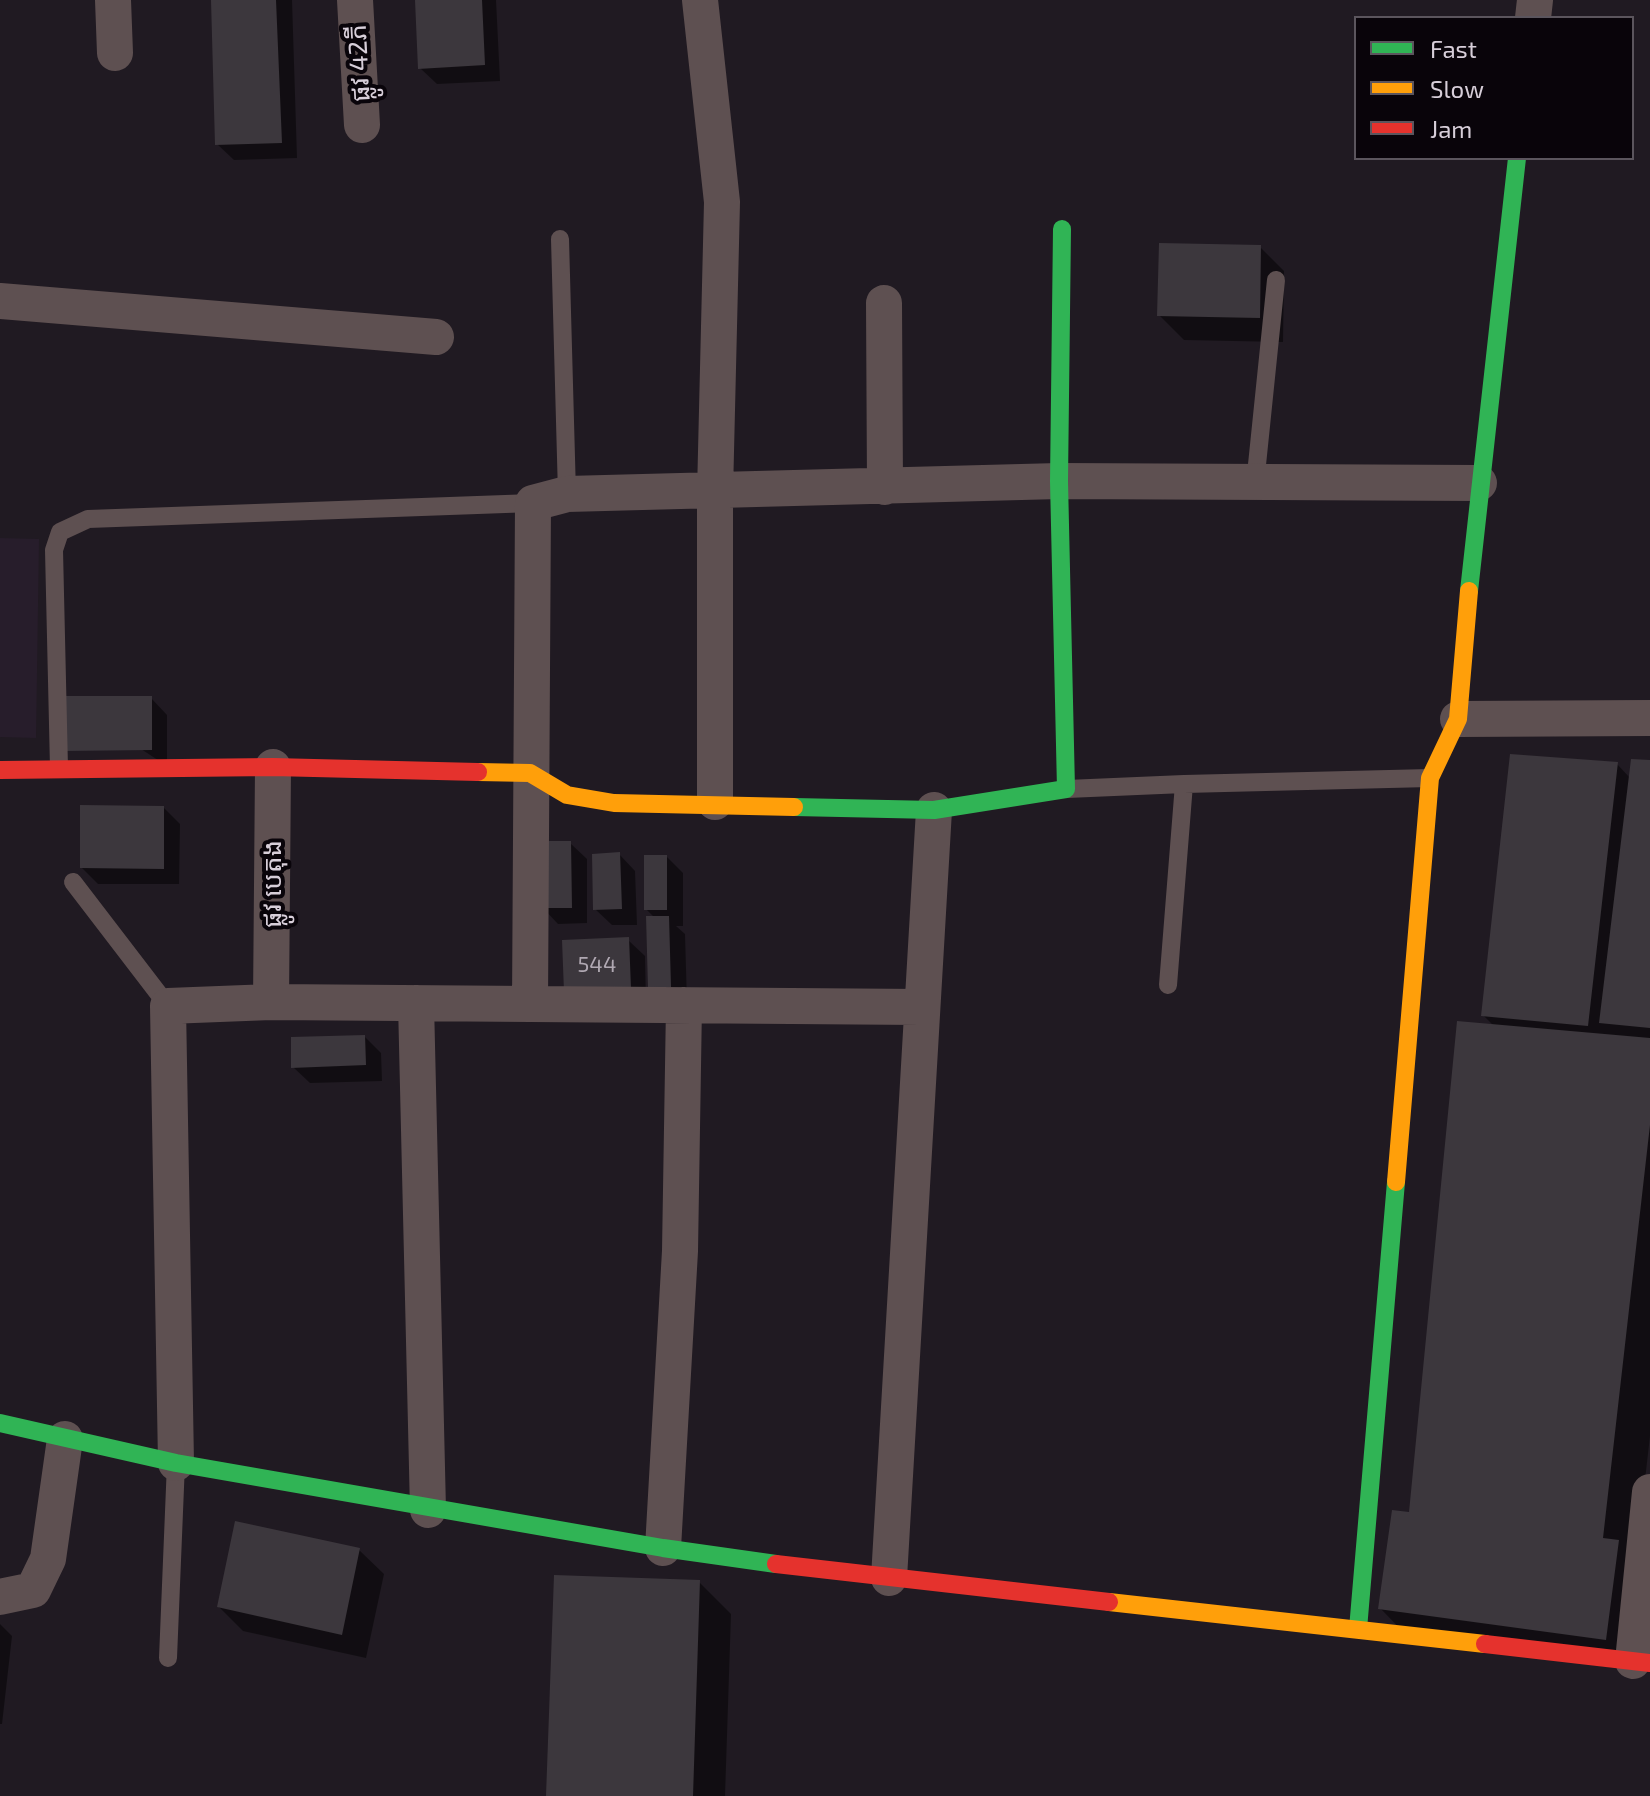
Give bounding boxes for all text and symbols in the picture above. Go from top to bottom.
legend [1354,16,1634,160]
street label: ផ្លូវ 42ភី [341,23,377,103]
text: Fast [1430,34,1477,63]
text: Slow [1430,74,1484,103]
text: Jam [1430,114,1472,143]
street label: ផ្លូវ បេតុង [256,840,288,928]
house number: 544 [578,952,616,978]

